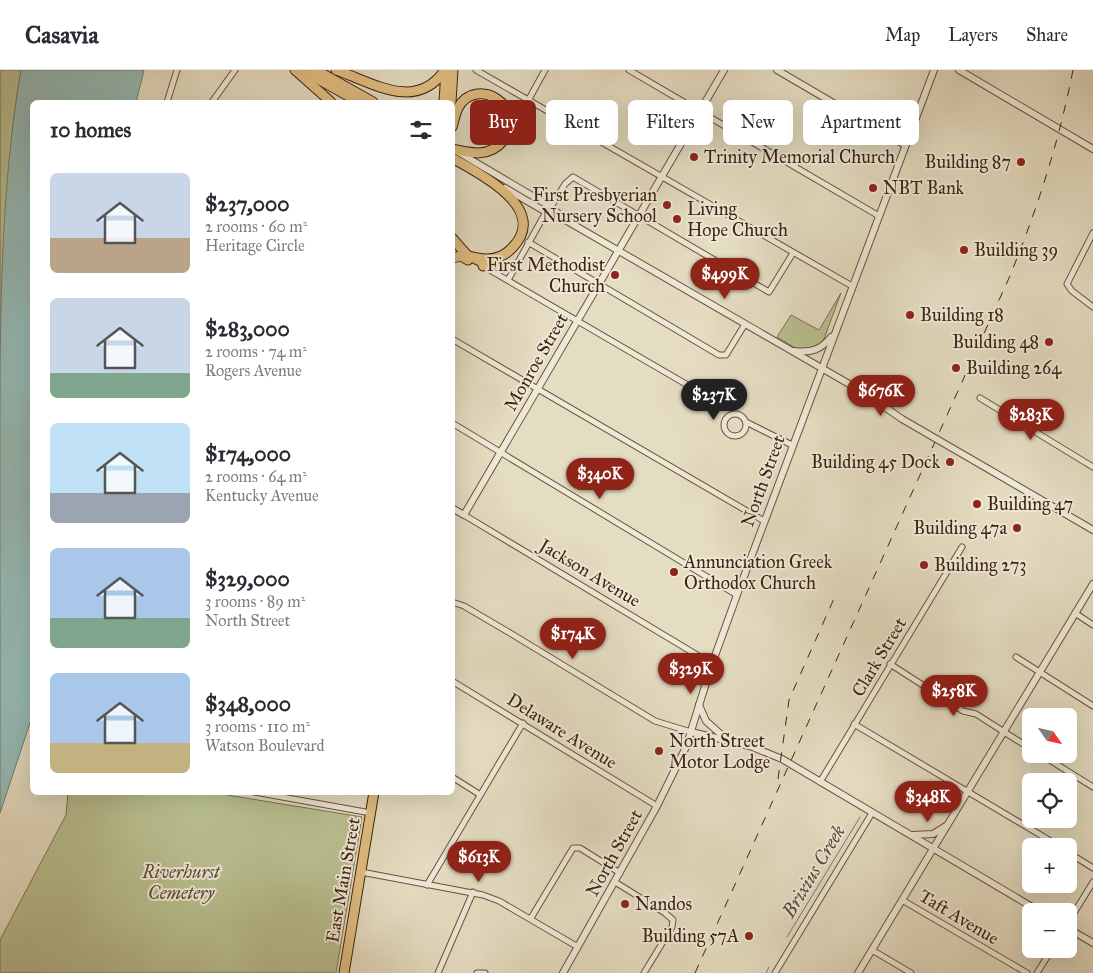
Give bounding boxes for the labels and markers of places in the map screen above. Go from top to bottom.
place label: Trinity Memorial Church [704,146,895,168]
marker: Trinity Memorial Church [688,151,700,163]
place label: Building 87 [925,151,1011,174]
marker: Building 87 [1015,156,1027,168]
place label: NBT Bank [883,177,965,199]
marker: NBT Bank [867,182,879,194]
place label: First Presbyerian Nursery School [533,184,657,227]
place label: Living Hope Church [687,198,788,241]
marker: First Presbyerian Nursery School [661,199,673,211]
marker: Living Hope Church [671,213,683,225]
place label: Building 39 [974,239,1058,262]
marker: Building 39 [958,244,970,256]
place label: First Methodist Church [486,254,606,297]
pin: $499K [690,258,760,300]
marker: First Methodist Church [609,269,621,281]
place label: Building 18 [920,304,1004,327]
marker: Building 18 [904,309,916,321]
place label: Building 48 [952,331,1039,354]
marker: Building 48 [1043,336,1055,348]
place label: Building 264 [966,357,1062,380]
marker: Building 264 [950,362,962,374]
pin: $676K [846,374,916,417]
pin: $237K [679,378,749,421]
pin: $283K [996,398,1066,441]
place label: Building 45 Dock [811,451,941,474]
marker: Building 45 Dock [944,456,956,468]
pin: $340K [565,458,635,500]
place label: Building 47 [987,493,1073,516]
marker: Building 47 [971,498,983,510]
place label: Building 47a [913,517,1007,540]
marker: Building 47a [1011,522,1023,534]
place label: Annunciation Greek Orthodox Church [683,551,833,594]
place label: Building 273 [934,554,1026,577]
marker: Building 273 [918,559,930,571]
marker: Annunciation Greek Orthodox Church [668,566,680,578]
pin: $174K [538,618,608,660]
pin: $329K [656,652,726,695]
pin: $258K [919,674,989,717]
place label: North Street Motor Lodge [669,730,770,774]
marker: North Street Motor Lodge [653,745,665,757]
pin: $348K [893,780,963,823]
pin: $613K [444,840,514,883]
place label: Nandos [635,893,692,915]
marker: Nandos [619,898,631,910]
place label: Building 57A [642,925,739,948]
marker: Building 57A [743,930,755,942]

